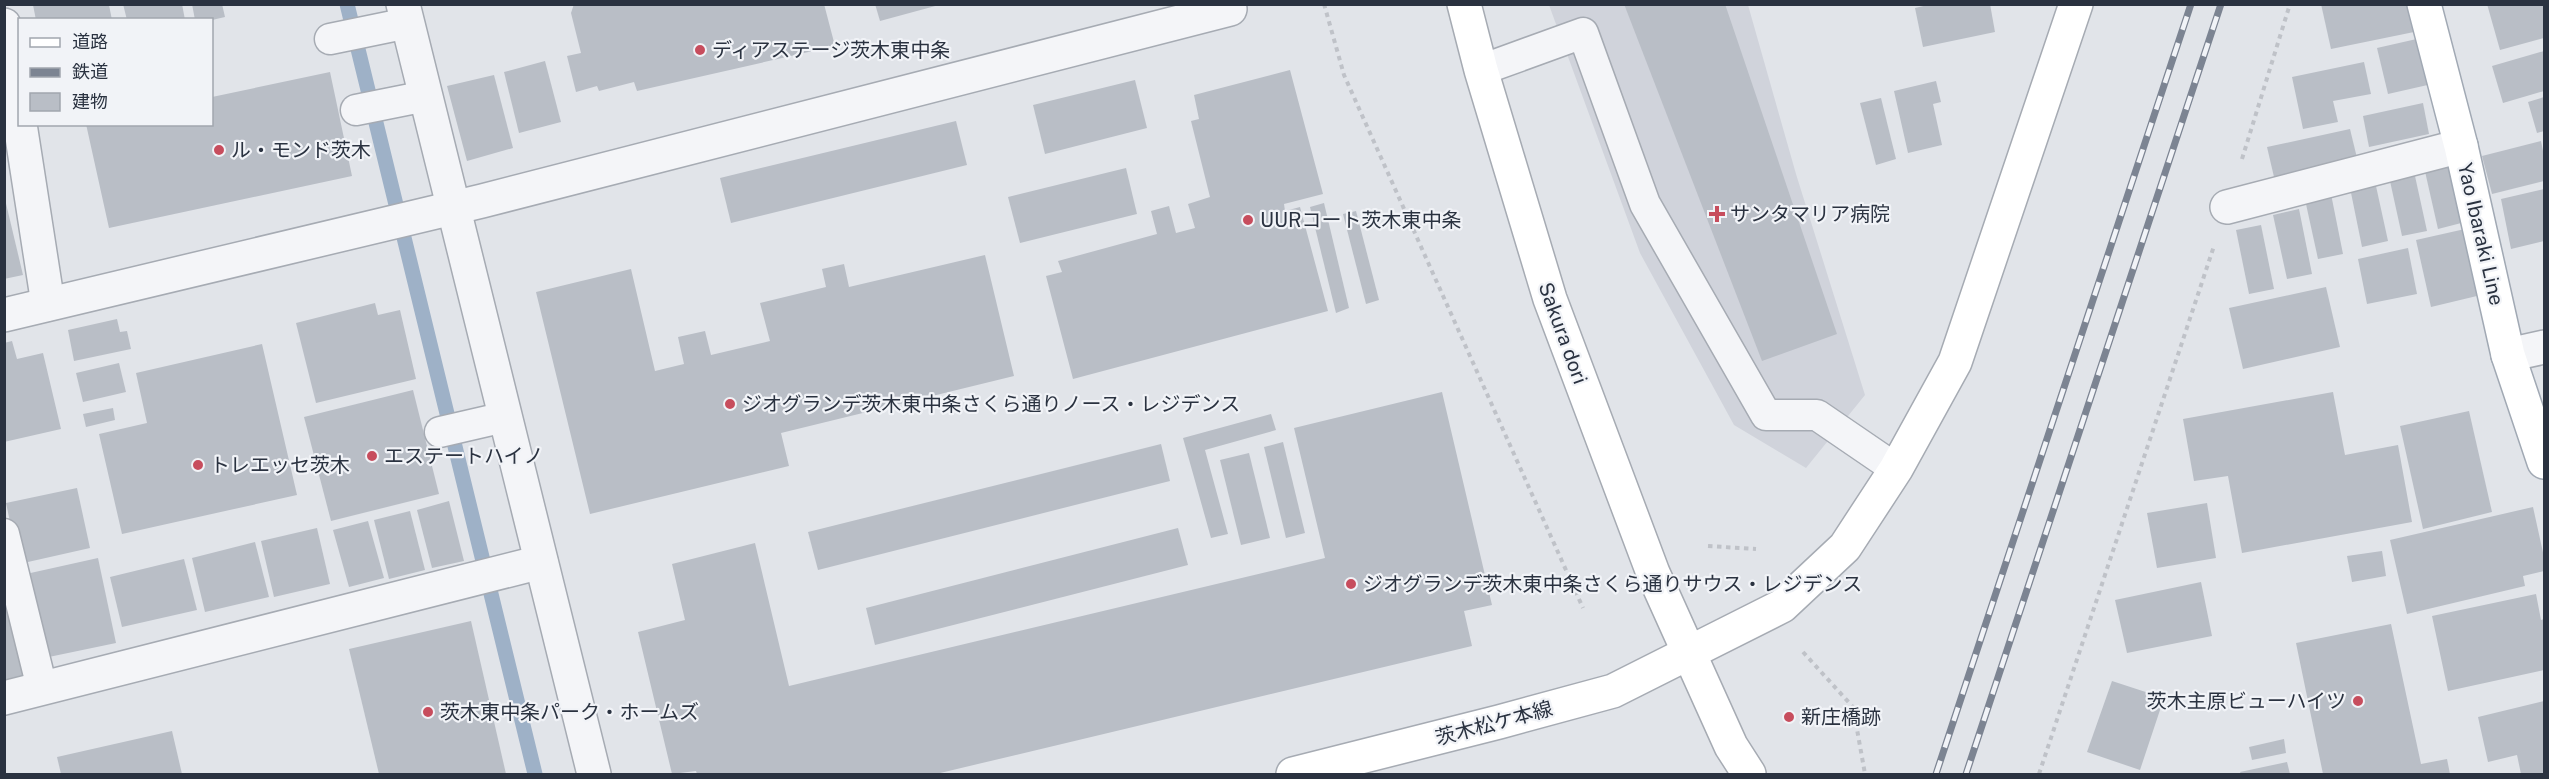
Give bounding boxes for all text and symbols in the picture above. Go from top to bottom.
legend [18,18,213,126]
text: 道路 [72,31,108,52]
place label: ディアステージ茨木東中条 [712,38,950,62]
marker: ディアステージ茨木東中条 [693,43,707,57]
text: 鉄道 [72,61,108,82]
text: 建物 [72,91,108,112]
place label: ル・モンド茨木 [231,138,371,162]
marker: ル・モンド茨木 [212,143,226,157]
street label: Yao Ibaraki Line [2453,160,2509,308]
place label: サンタマリア病院 [1730,202,1890,226]
marker: サンタマリア病院 [1708,205,1726,223]
place label: UURコート茨木東中条 [1260,208,1462,232]
marker: UURコート茨木東中条 [1241,213,1255,227]
street label: Sakura dori [1534,279,1592,387]
place label: ジオグランデ茨木東中条さくら通りノース・レジデンス [742,392,1240,416]
marker: ジオグランデ茨木東中条さくら通りノース・レジデンス [723,397,737,411]
place label: エステートハイノ [384,444,544,468]
marker: エステートハイノ [365,449,379,463]
place label: トレエッセ茨木 [210,453,350,477]
marker: トレエッセ茨木 [191,458,205,472]
place label: ジオグランデ茨木東中条さくら通りサウス・レジデンス [1363,572,1862,596]
marker: ジオグランデ茨木東中条さくら通りサウス・レジデンス [1344,577,1358,591]
place label: 茨木主原ビューハイツ [2147,689,2346,713]
marker: 茨木主原ビューハイツ [2351,694,2365,708]
street label: 茨木松ケ本線 [1433,696,1555,750]
place label: 茨木東中条パーク・ホームズ [440,700,699,724]
marker: 茨木東中条パーク・ホームズ [421,705,435,719]
place label: 新庄橋跡 [1801,705,1881,729]
marker: 新庄橋跡 [1782,710,1796,724]

